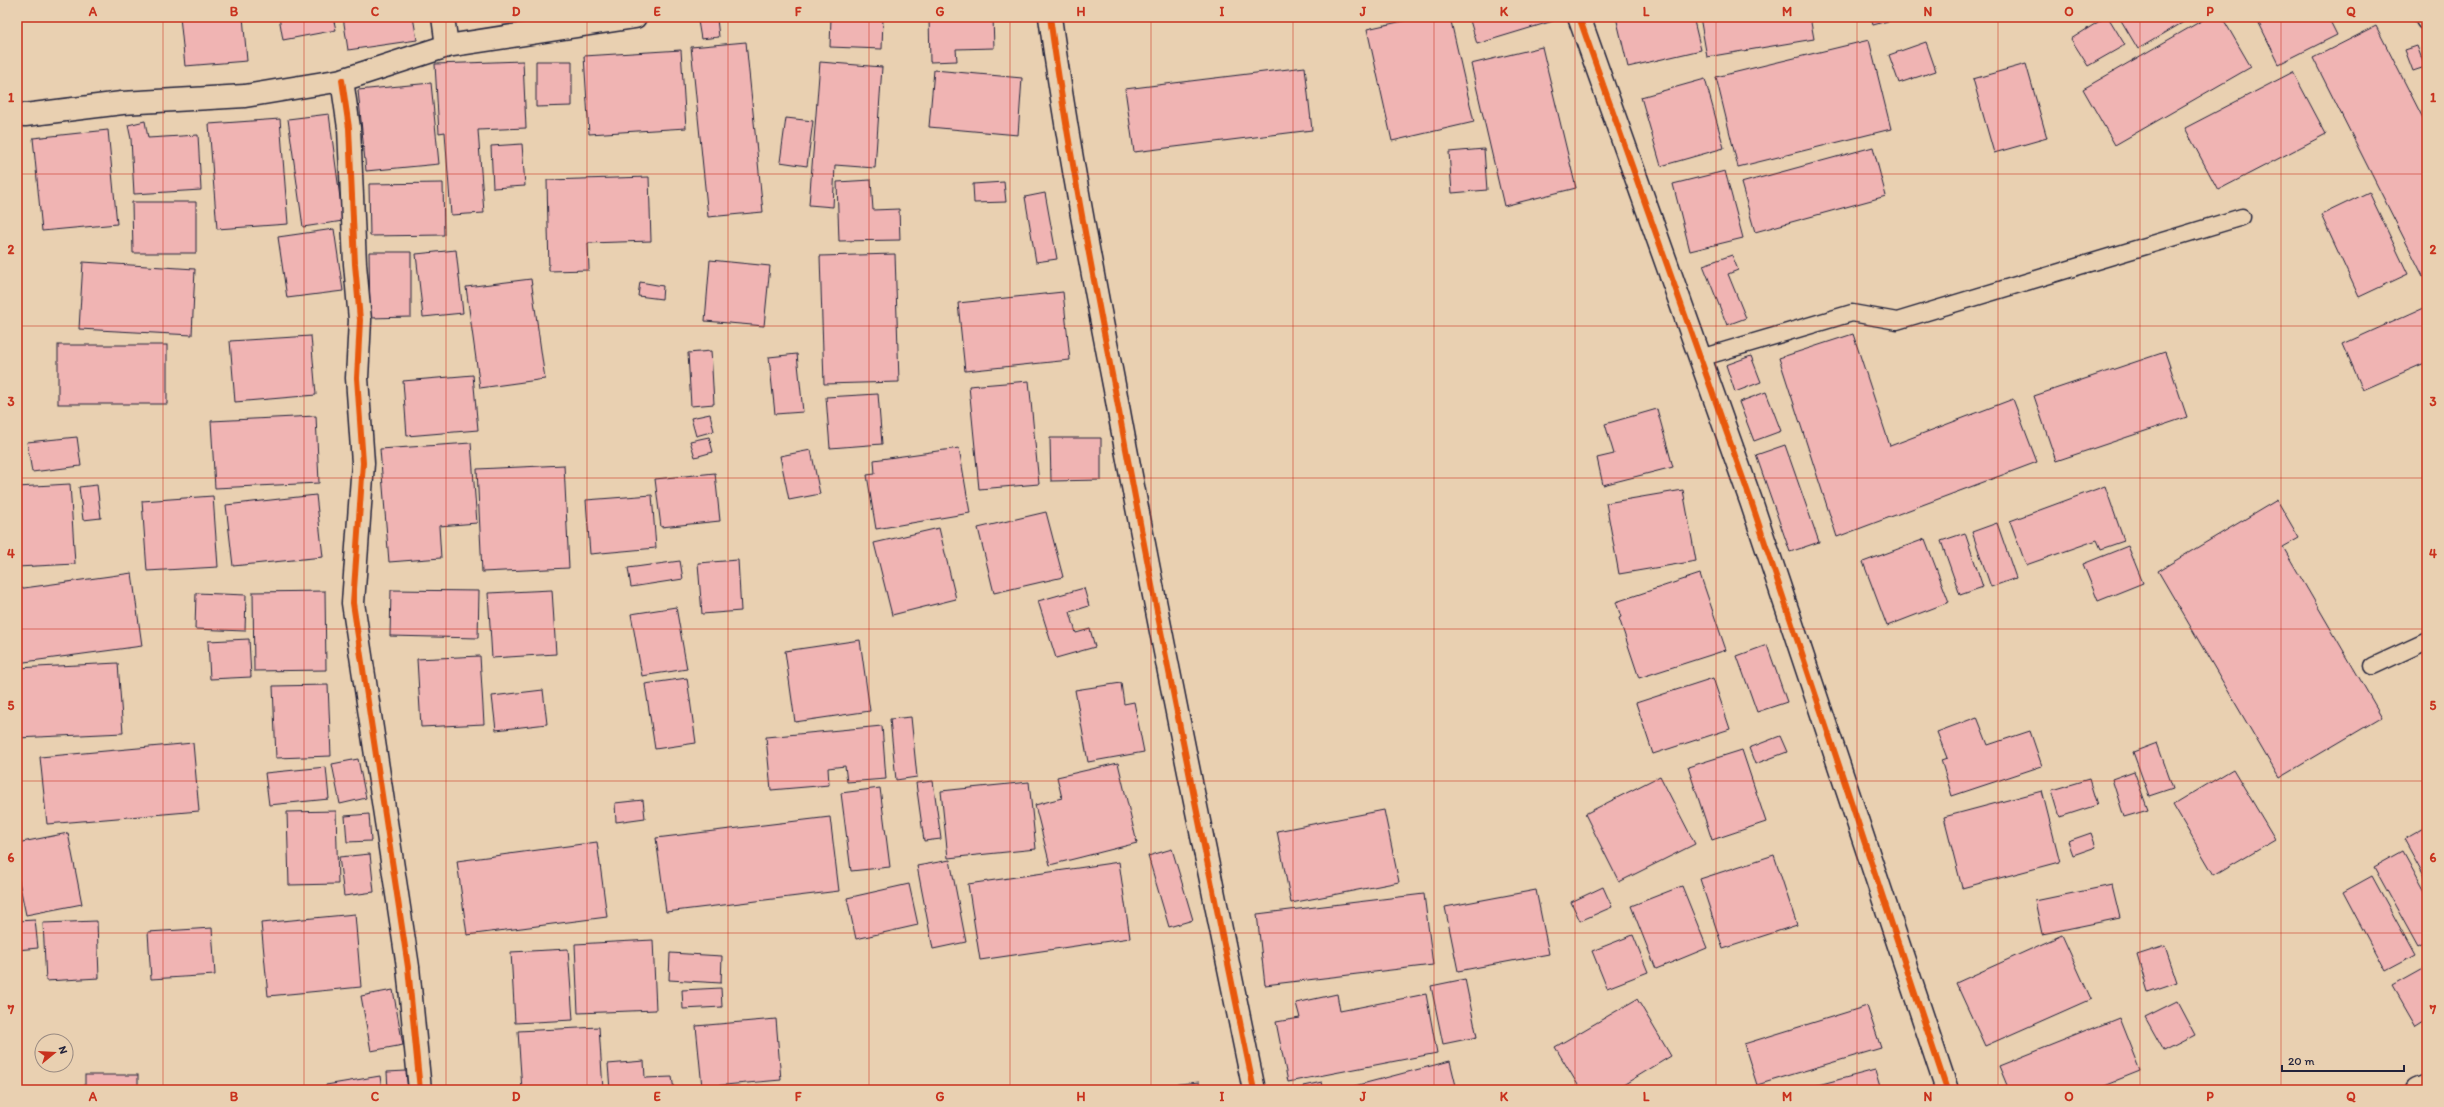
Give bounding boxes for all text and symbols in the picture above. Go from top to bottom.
text: A [88,4,98,19]
text: B [230,4,239,19]
text: C [371,4,380,19]
text: D [512,4,521,19]
text: E [653,4,661,19]
text: F [795,4,802,19]
text: G [936,4,945,19]
text: H [1077,4,1086,19]
text: I [1220,4,1225,19]
text: J [1359,4,1367,19]
text: K [1500,4,1509,19]
text: L [1643,4,1650,19]
text: M [1782,4,1792,19]
text: N [1924,4,1933,19]
text: O [2064,4,2074,19]
text: P [2206,4,2214,19]
text: Q [2346,4,2356,19]
text: 1 [8,90,14,105]
text: 1 [2430,90,2436,105]
text: 2 [8,242,15,257]
text: 2 [2430,242,2437,257]
text: 3 [7,394,15,409]
text: 3 [2429,394,2437,409]
text: 4 [7,546,15,561]
text: 4 [2429,546,2437,561]
text: 5 [8,698,15,713]
text: 5 [2430,698,2437,713]
text: 6 [8,850,15,865]
text: 6 [2430,850,2437,865]
text: 7 [7,1002,15,1017]
text: 7 [2429,1002,2437,1017]
north arrow [34,1033,74,1073]
text: N [56,1045,70,1056]
scale bar [2282,1047,2404,1073]
text: 20 m [2288,1054,2315,1068]
text: A [88,1089,98,1104]
text: B [230,1089,239,1104]
text: C [371,1089,380,1104]
text: D [512,1089,521,1104]
text: E [653,1089,661,1104]
text: F [795,1089,802,1104]
text: G [936,1089,945,1104]
text: H [1077,1089,1086,1104]
text: I [1220,1089,1225,1104]
text: J [1359,1089,1367,1104]
text: K [1500,1089,1509,1104]
text: L [1643,1089,1650,1104]
text: M [1782,1089,1792,1104]
text: N [1924,1089,1933,1104]
text: O [2064,1089,2074,1104]
text: P [2206,1089,2214,1104]
text: Q [2346,1089,2356,1104]

